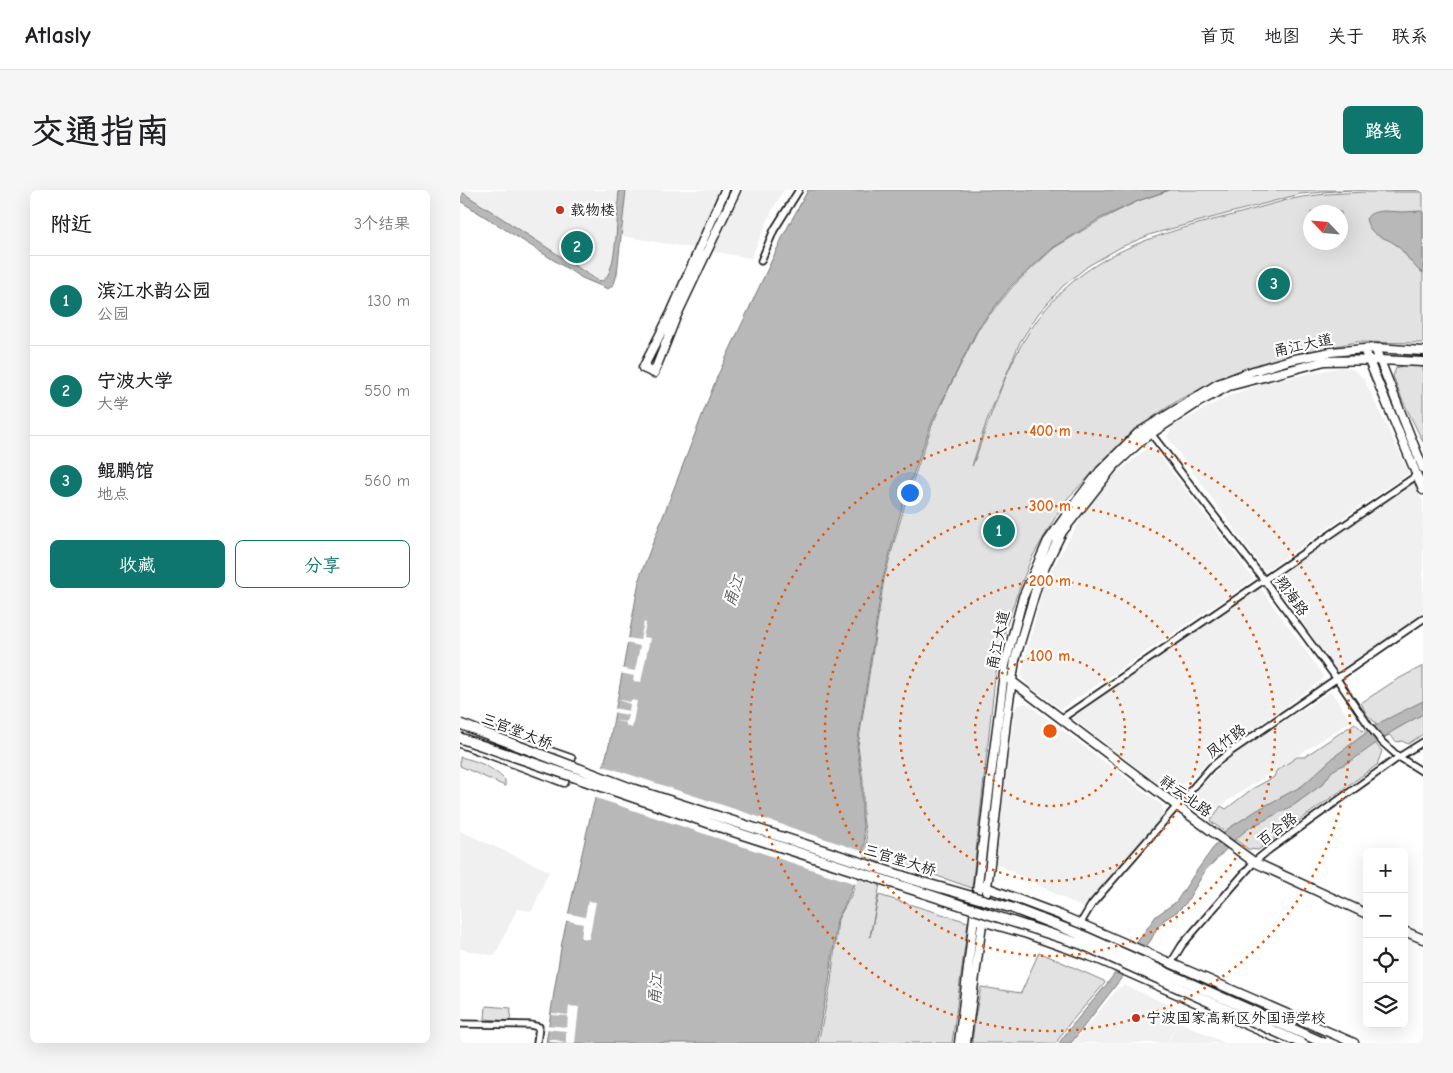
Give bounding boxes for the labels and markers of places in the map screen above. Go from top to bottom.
place label: 载物楼 [570,201,615,219]
marker: 载物楼 [554,204,566,216]
pin: 2 [561,228,593,266]
pin: 3 [1258,265,1290,303]
pin: 1 [983,512,1015,550]
centre of rings [1041,722,1059,740]
place label: 宁波国家高新区外国语学校 [1146,1009,1326,1027]
marker: 宁波国家高新区外国语学校 [1130,1012,1142,1024]

